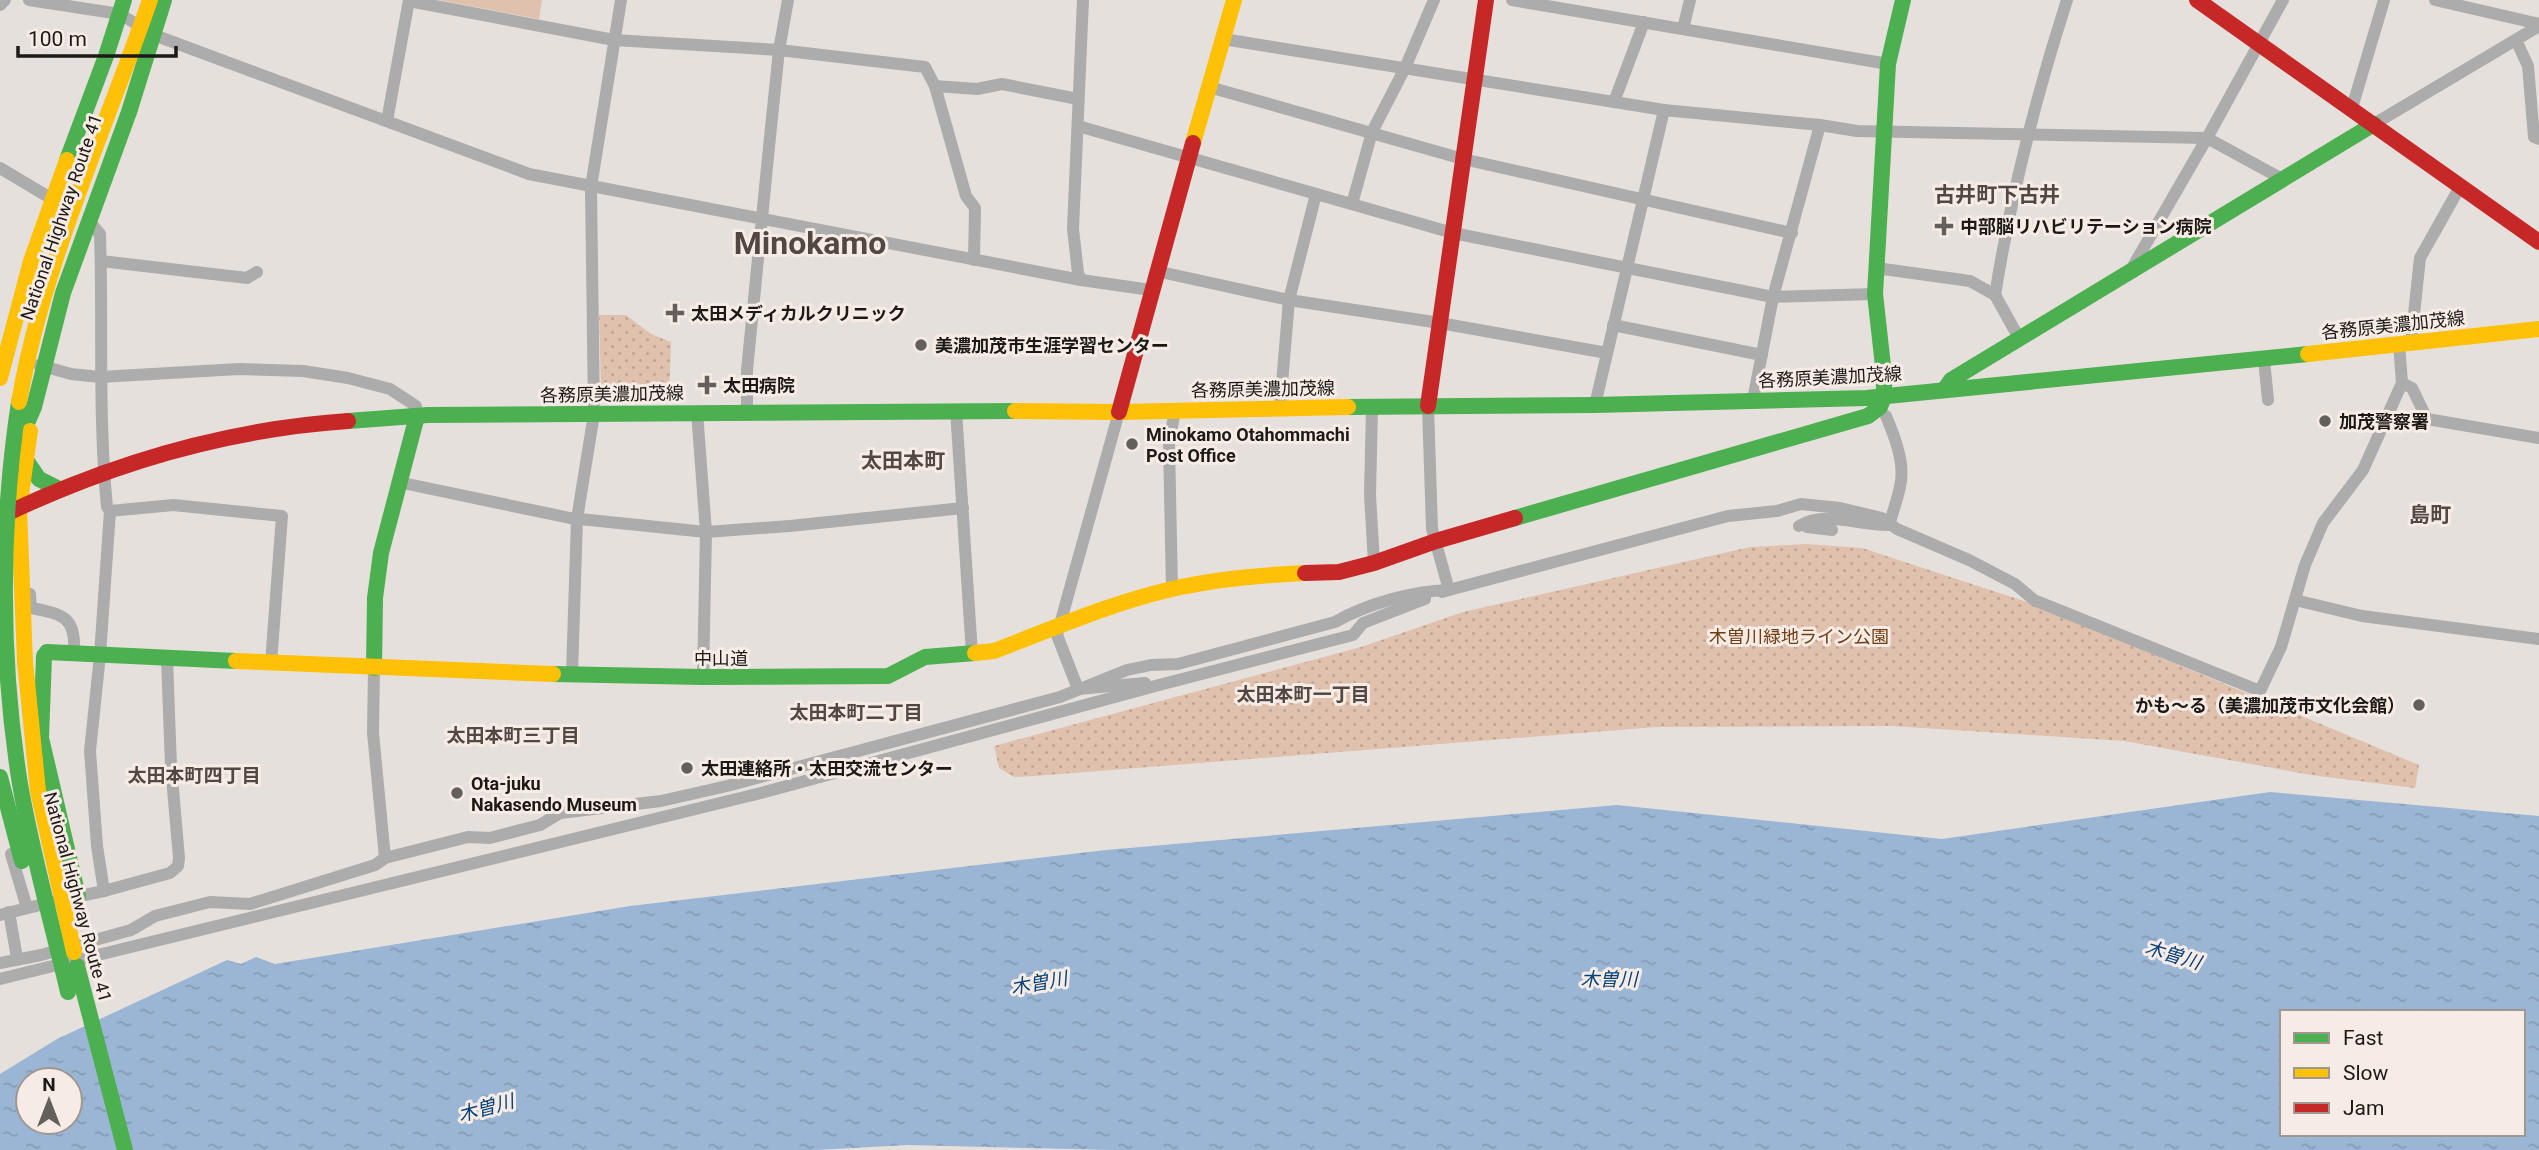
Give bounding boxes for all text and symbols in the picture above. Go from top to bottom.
scale bar [18,14,175,58]
text: 100 m [28,27,87,51]
street label: National Highway Route 41 [16,111,106,323]
district label: 古井町下古井 [1934,183,2060,207]
marker: 中部脳リハビリテーション病院 [1934,216,1954,236]
place label: 中部脳リハビリテーション病院 [1960,216,2212,237]
district label: Minokamo [734,224,886,262]
marker: 太田メディカルクリニック [665,303,685,323]
place label: 太田メディカルクリニック [691,303,906,324]
street label: 各務原美濃加茂線 [2320,307,2466,343]
place label: 美濃加茂市生涯学習センター [935,335,1169,356]
marker: 美濃加茂市生涯学習センター [913,337,929,353]
street label: 各務原美濃加茂線 [1758,363,1902,391]
marker: 太田病院 [697,375,717,395]
place label: 太田病院 [723,375,795,396]
street label: 各務原美濃加茂線 [1191,377,1335,401]
street label: 各務原美濃加茂線 [540,382,684,406]
place label: 加茂警察署 [2339,411,2429,432]
marker: 加茂警察署 [2317,413,2333,429]
place label: Minokamo Otahommachi Post Office [1146,424,1350,466]
marker: Minokamo Otahommachi Post Office [1124,436,1140,452]
district label: 太田本町 [861,449,945,473]
district label: 島町 [2409,503,2451,527]
park label: 木曽川緑地ライン公園 [1709,626,1889,647]
street label: 中山道 [694,648,748,669]
district label: 太田本町一丁目 [1236,683,1370,706]
place label: かも～る（美濃加茂市文化会館） [2135,695,2405,716]
marker: かも～る（美濃加茂市文化会館） [2411,697,2427,713]
district label: 太田本町二丁目 [789,701,923,724]
district label: 太田本町三丁目 [446,724,580,747]
place label: 太田連絡所・太田交流センター [701,758,953,779]
marker: 太田連絡所・太田交流センター [679,760,695,776]
district label: 太田本町四丁目 [127,764,261,787]
place label: Ota-juku Nakasendo Museum [471,773,637,815]
marker: Ota-juku Nakasendo Museum [449,785,465,801]
street label: National Highway Route 41 [40,790,116,1004]
water label: 木曽川 [2142,936,2206,975]
water label: 木曽川 [1009,966,1071,999]
water label: 木曽川 [1580,968,1639,991]
legend [2280,1010,2525,1136]
text: Fast [2343,1026,2384,1050]
text: Slow [2343,1061,2389,1085]
north arrow [14,1066,84,1136]
text: N [42,1073,56,1096]
water label: 木曽川 [455,1089,518,1126]
text: Jam [2343,1096,2384,1120]

